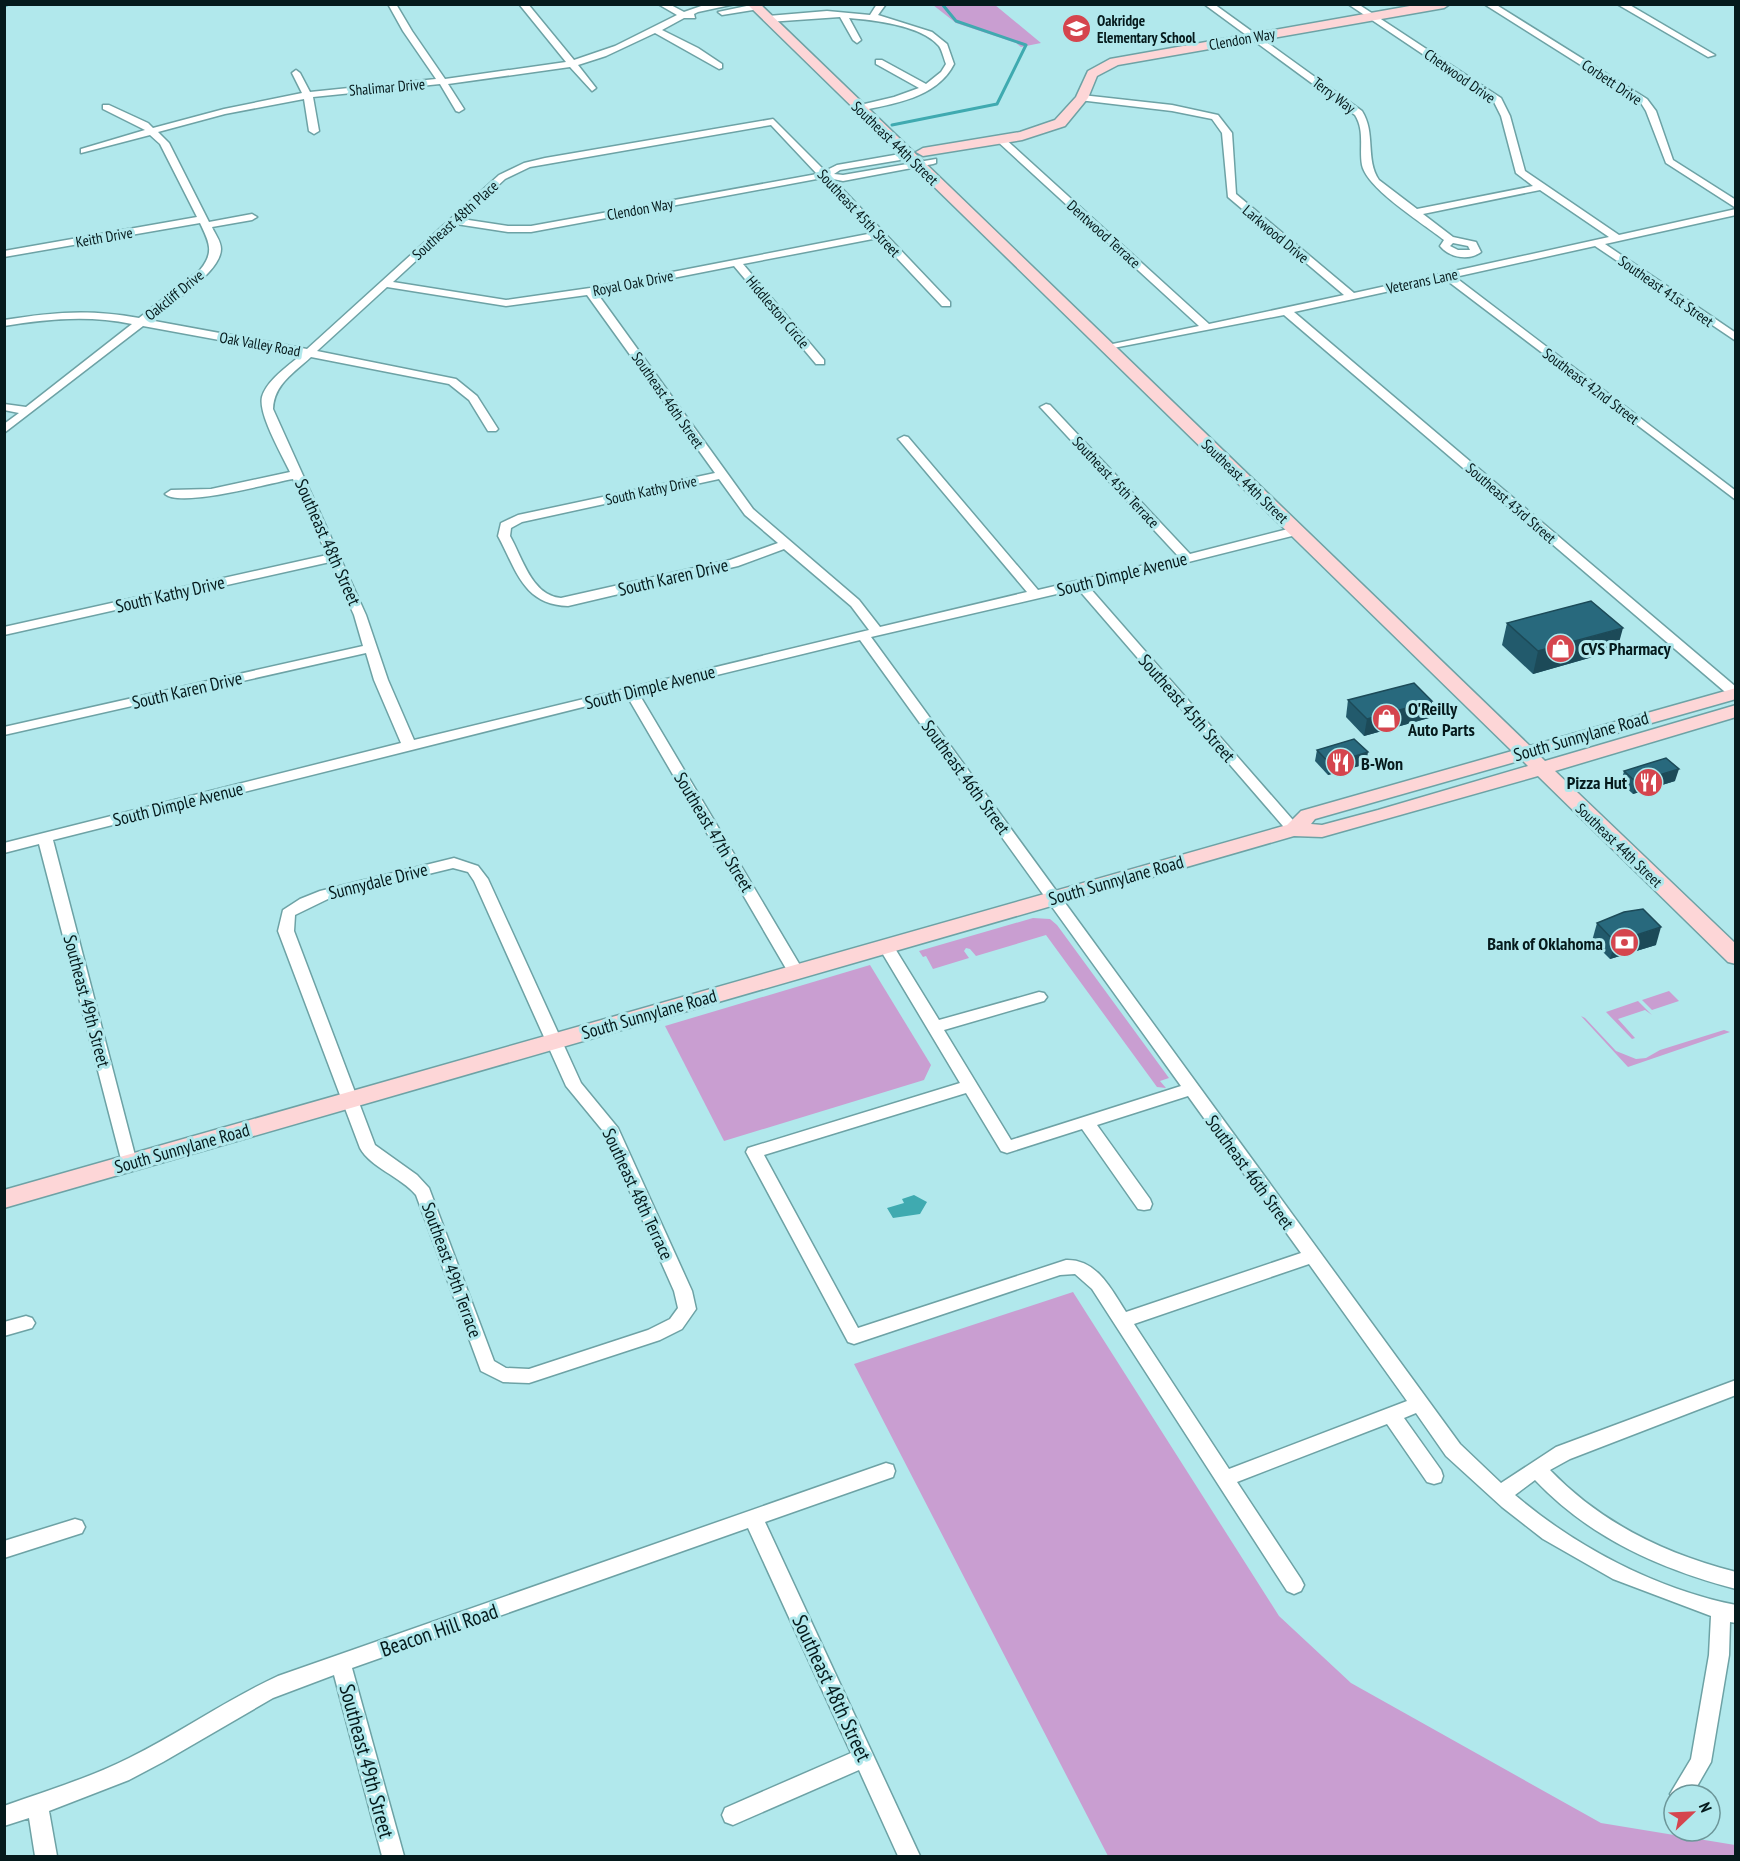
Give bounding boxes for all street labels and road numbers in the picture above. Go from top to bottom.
street label: Clendon Way [1207,24,1277,54]
street label: Chetwood Drive [1421,45,1499,107]
street label: Corbett Drive [1578,55,1646,109]
street label: Terry Way [1309,73,1360,118]
street label: Shalimar Drive [348,74,426,100]
street label: Southeast 44th Street [848,97,942,189]
street label: Southeast 45th Street [813,165,905,261]
street label: Southeast 48th Place [408,176,502,264]
street label: Clendon Way [605,194,675,224]
street label: Dentwood Terrace [1063,196,1145,272]
street label: Larkwood Drive [1239,201,1313,267]
street label: Keith Drive [74,223,134,251]
street label: Southeast 41st Street [1615,251,1717,331]
street label: Veterans Lane [1384,264,1459,298]
street label: Oakcliff Drive [141,266,207,324]
street label: Royal Oak Drive [591,266,675,300]
street label: Hiddleston Circle [742,272,814,352]
street label: Oak Valley Road [218,328,302,360]
street label: Southeast 42nd Street [1539,344,1643,428]
street label: Southeast 46th Street [628,348,708,452]
street label: Southeast 45th Terrace [1069,432,1163,532]
street label: Southeast 44th Street [1198,435,1292,527]
street label: Southeast 43rd Street [1462,459,1560,547]
street label: South Kathy Drive [604,471,698,509]
street label: Southeast 48th Street [290,475,366,609]
street label: South Dimple Avenue [1055,547,1189,601]
street label: South Karen Drive [616,553,730,601]
street label: South Kathy Drive [113,570,227,618]
street label: Southeast 45th Street [1134,649,1240,767]
street label: South Dimple Avenue [583,660,717,714]
street label: South Karen Drive [130,666,244,714]
street label: South Sunnylane Road [1511,706,1651,766]
street label: Southeast 46th Street [917,715,1015,839]
street label: Southeast 47th Street [669,768,759,896]
street label: South Dimple Avenue [111,777,245,831]
street label: Southeast 44th Street [1572,799,1666,891]
street label: South Sunnylane Road [1046,850,1186,910]
street label: Sunnydale Drive [326,858,430,904]
street label: Southeast 49th Street [58,932,116,1070]
street label: South Sunnylane Road [579,984,719,1044]
street label: Southeast 46th Street [1201,1110,1299,1234]
street label: South Sunnylane Road [112,1118,252,1178]
street label: Southeast 48th Terrace [598,1125,678,1263]
street label: Southeast 49th Terrace [417,1199,487,1341]
street label: Beacon Hill Road [377,1597,501,1663]
street label: Southeast 48th Street [786,1610,878,1766]
street label: Southeast 49th Street [333,1681,401,1841]

